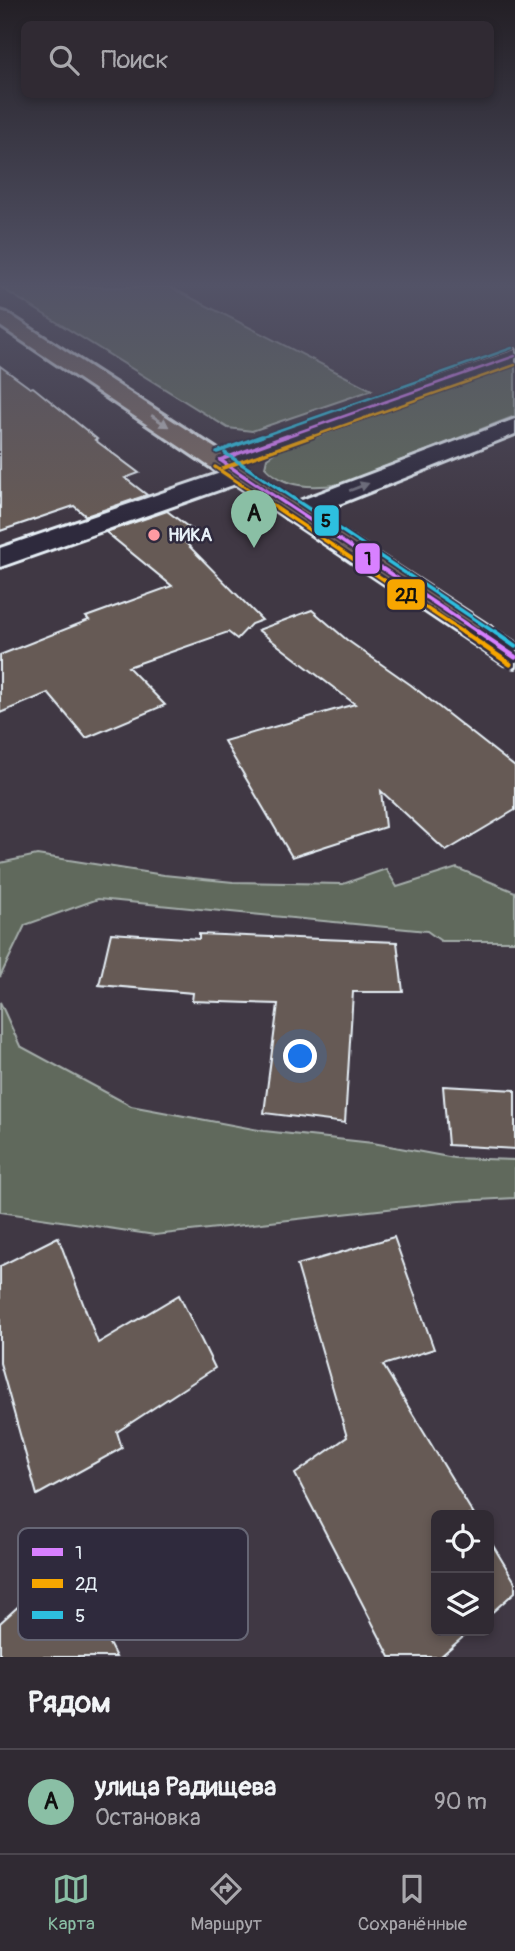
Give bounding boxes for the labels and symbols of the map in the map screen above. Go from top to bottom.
one-way arrow [150,414,169,427]
one-way arrow [348,482,369,493]
pin: A [231,490,277,548]
line badge: 5 [313,504,340,537]
text: 5 [321,509,331,533]
place label: НИКА [168,524,213,547]
marker: НИКА [146,527,162,543]
line badge: 1 [354,542,381,575]
text: 1 [364,547,372,571]
line badge: 2Д [386,578,426,611]
text: 2Д [395,583,418,607]
your location [283,1039,317,1073]
legend [18,1528,248,1640]
text: 1 [75,1541,82,1565]
text: 2Д [75,1572,98,1596]
text: 5 [75,1604,85,1628]

